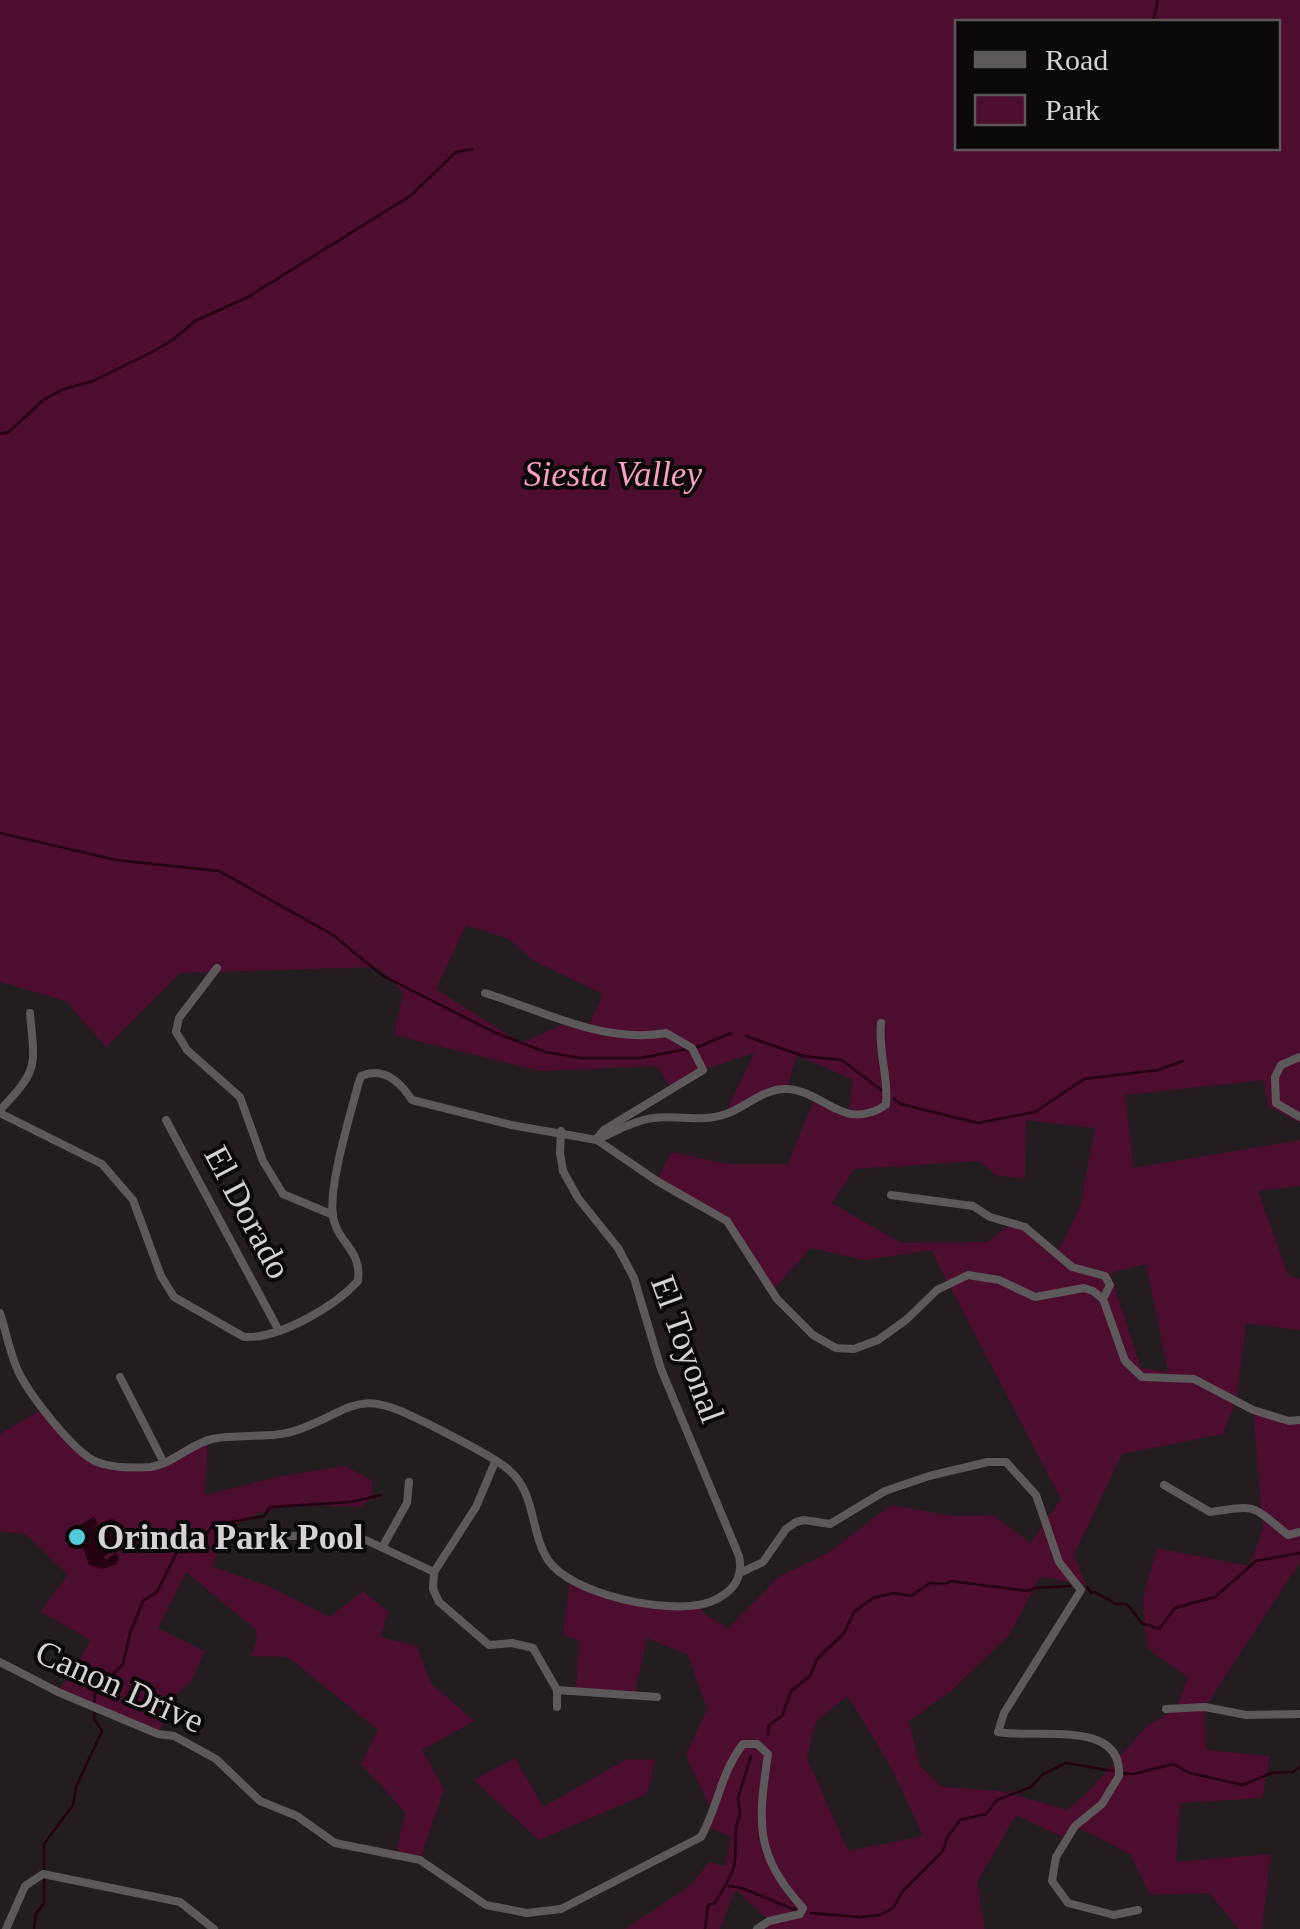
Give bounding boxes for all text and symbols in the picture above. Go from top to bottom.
legend [955,20,1280,150]
text: Road [1045,43,1108,76]
text: Park [1045,93,1100,126]
park label: Siesta Valley [524,455,702,494]
street label: El Dorado [196,1139,299,1285]
street label: El Toyonal [643,1270,732,1428]
place label: Orinda Park Pool [97,1518,364,1557]
marker: Orinda Park Pool [66,1526,88,1548]
street label: Canon Drive [30,1632,210,1741]

